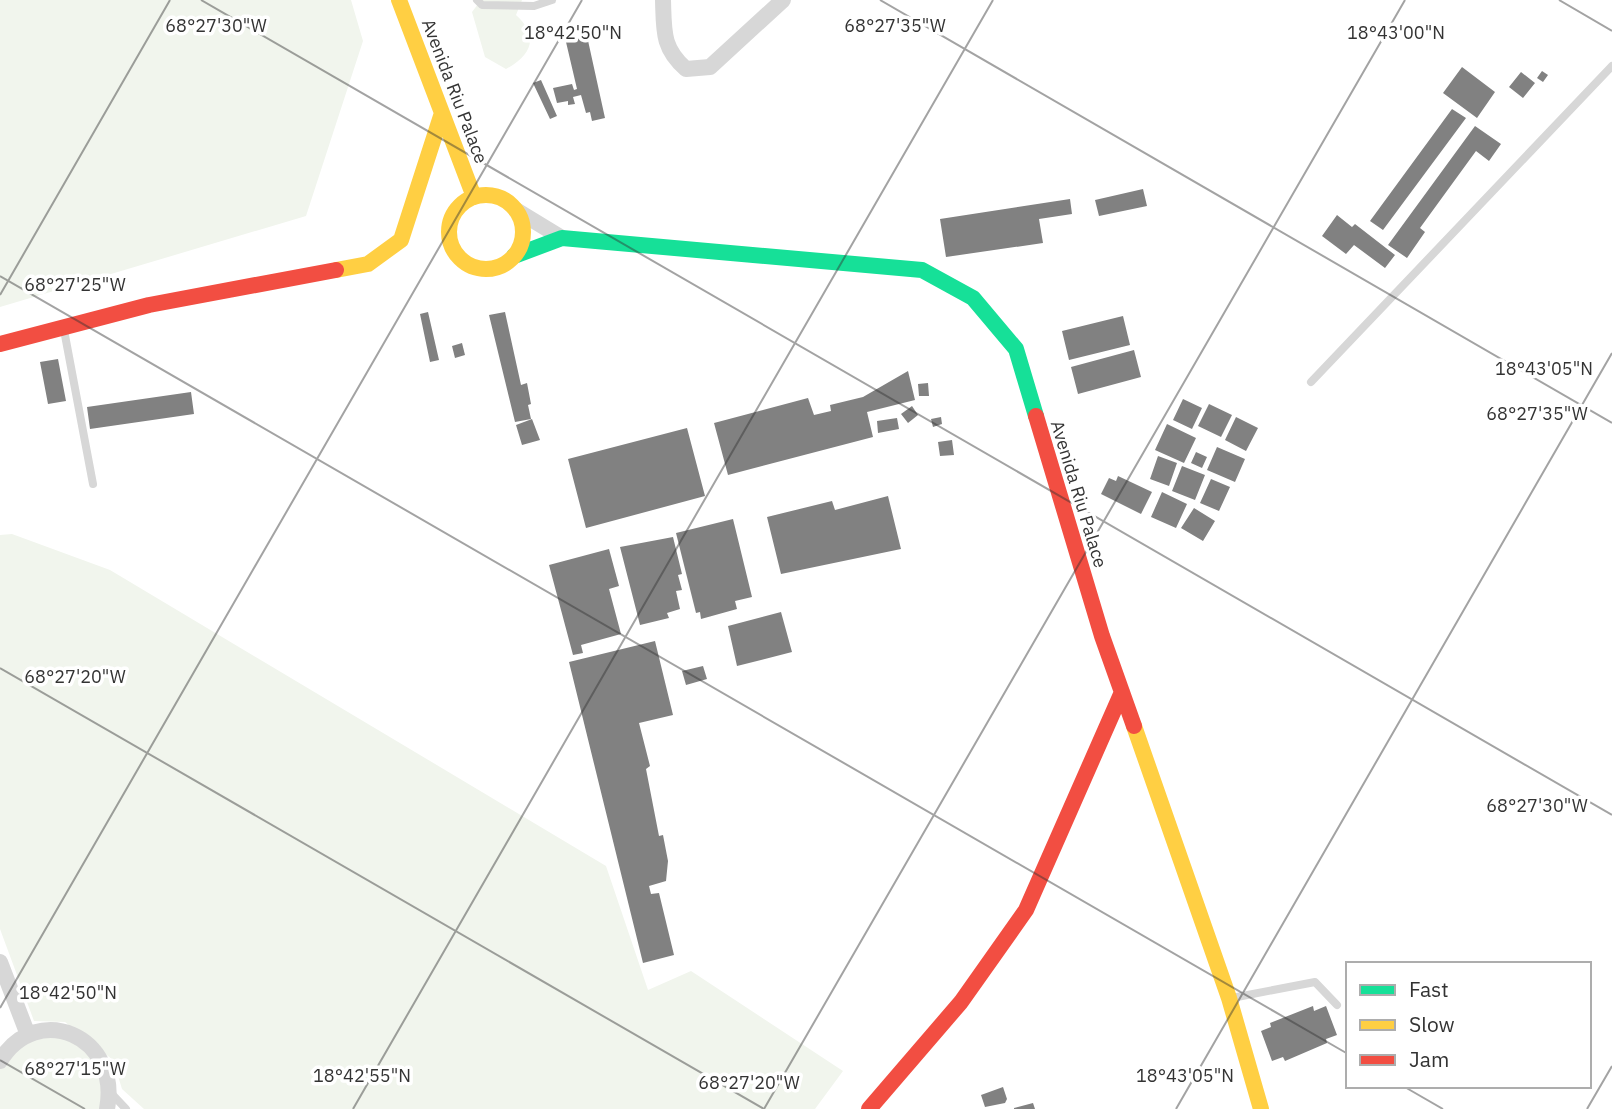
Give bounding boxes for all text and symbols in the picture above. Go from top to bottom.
text: 68°27'30"W [165,14,267,37]
text: 68°27'35"W [844,14,946,37]
street label: Avenida Riu Palace [417,15,493,167]
text: 18°42'50"N [524,21,622,44]
text: 18°43'00"N [1347,21,1445,44]
text: 68°27'25"W [24,273,126,296]
text: 18°43'05"N [1495,357,1593,380]
text: 68°27'35"W [1486,402,1588,425]
street label: Avenida Riu Palace [1046,417,1112,571]
text: 68°27'20"W [24,665,126,688]
text: 68°27'30"W [1486,794,1588,817]
legend [1346,962,1591,1088]
text: Fast [1409,975,1449,1003]
text: 18°42'50"N [19,981,117,1004]
text: Slow [1409,1010,1455,1038]
text: Jam [1409,1045,1449,1073]
text: 68°27'15"W [24,1057,126,1080]
text: 18°42'55"N [313,1064,411,1087]
text: 18°43'05"N [1136,1064,1234,1087]
text: 68°27'20"W [698,1071,800,1094]

